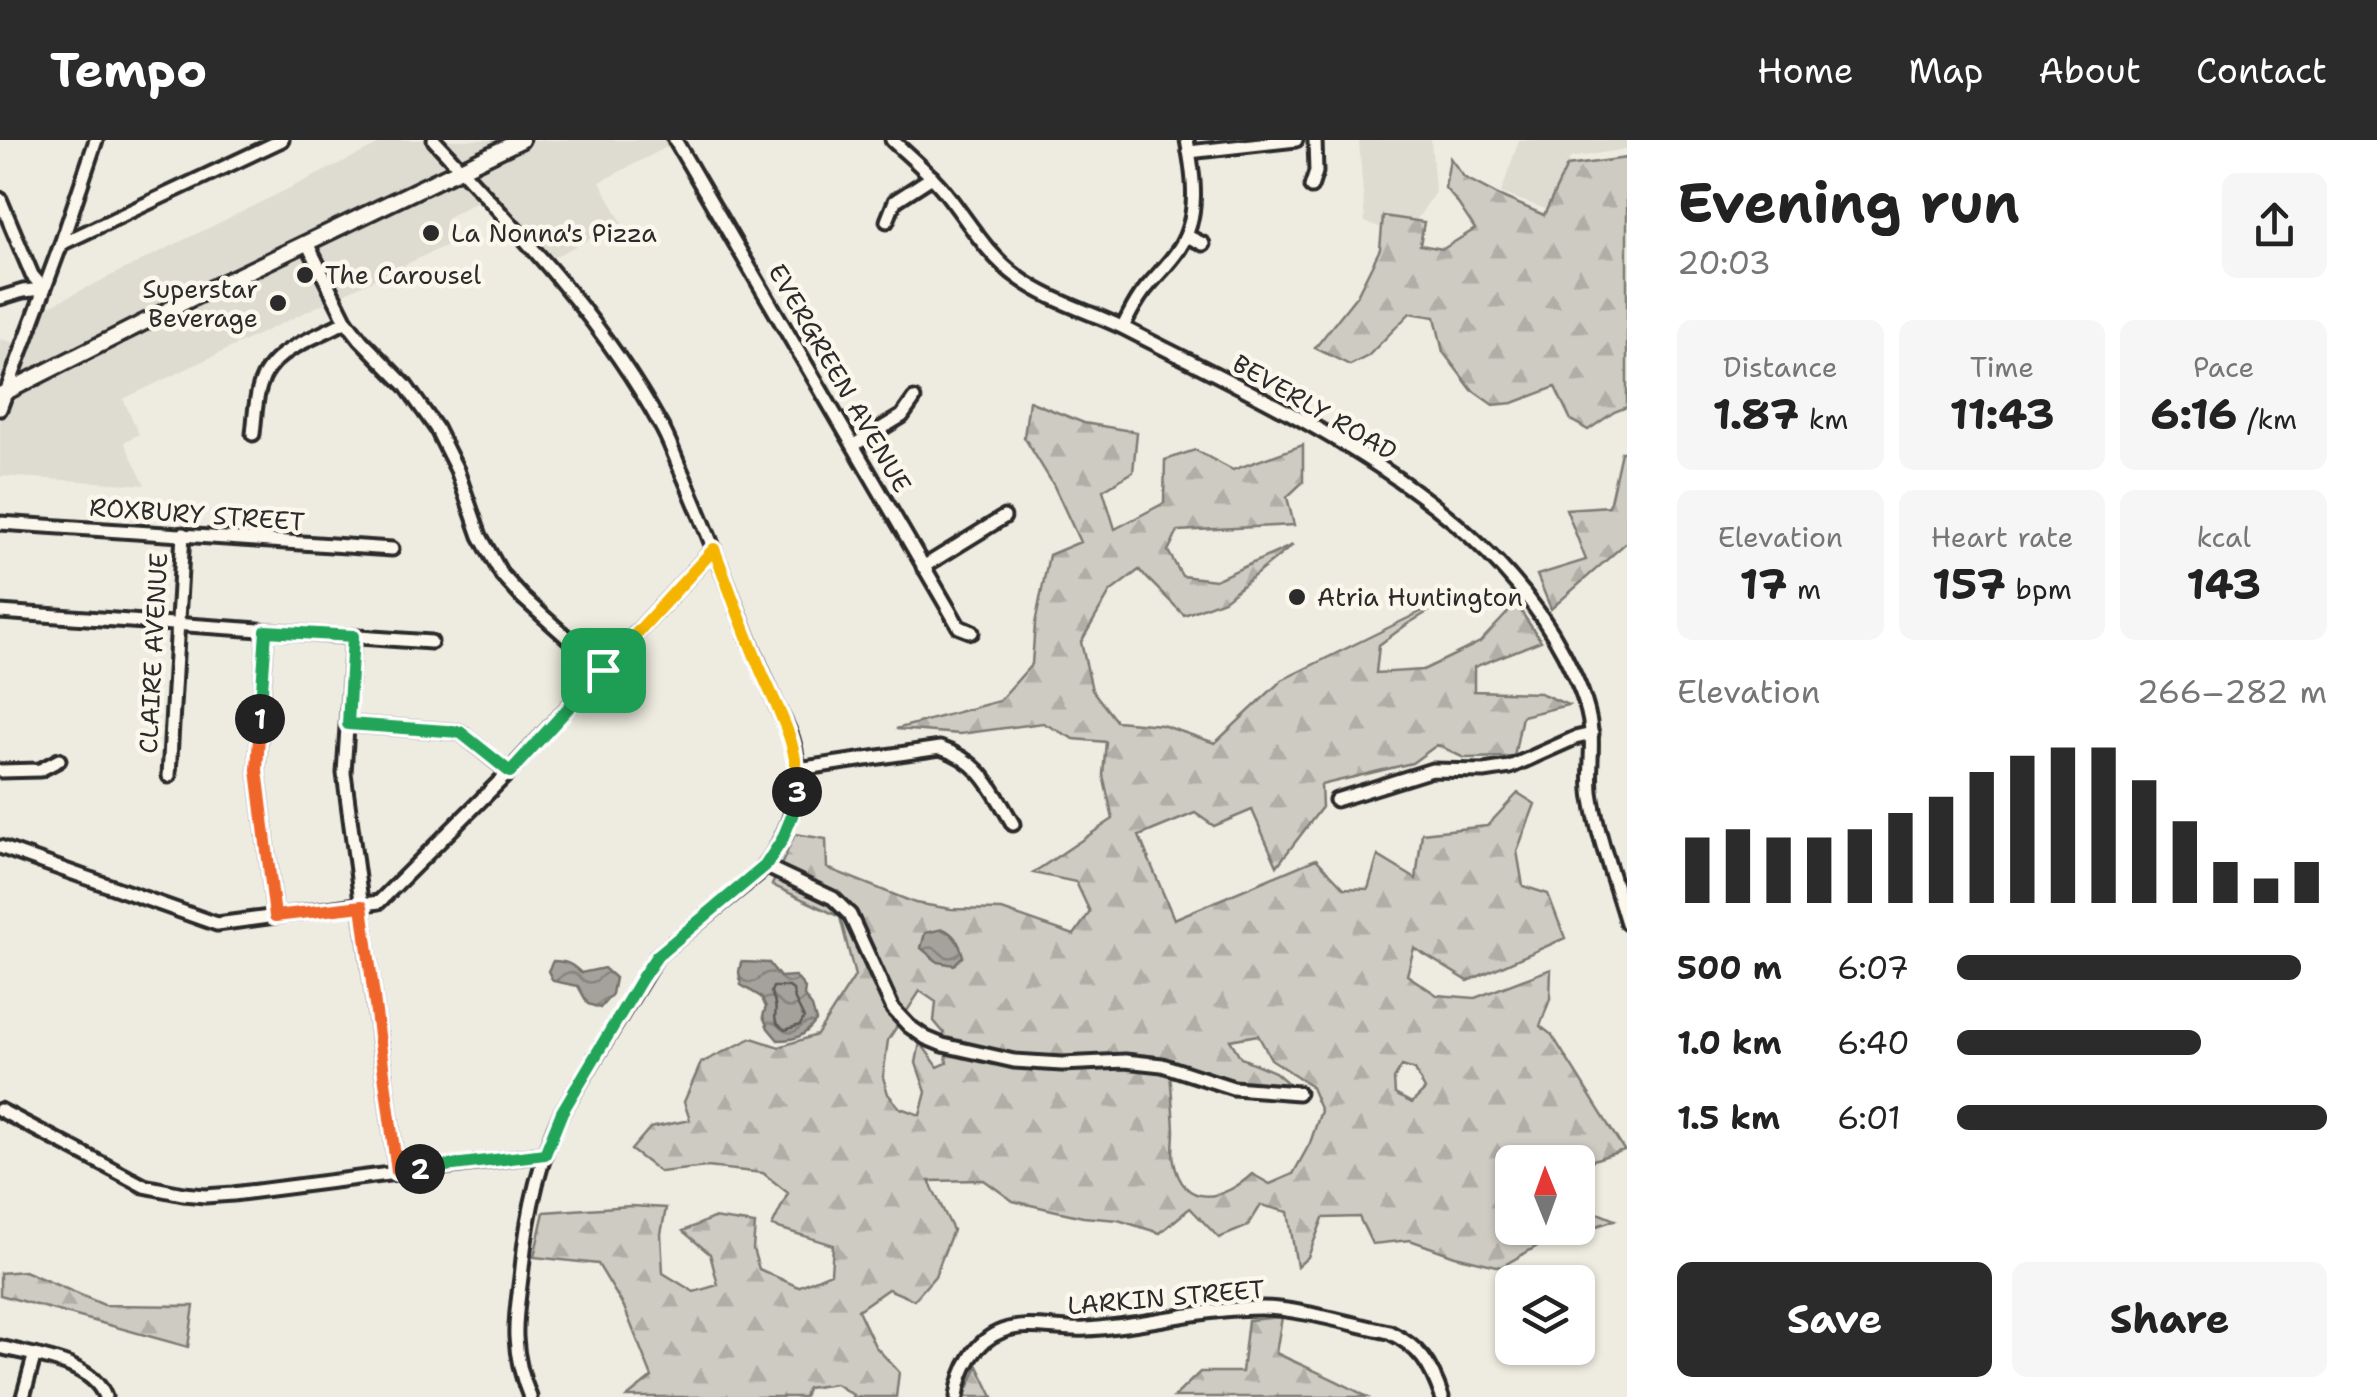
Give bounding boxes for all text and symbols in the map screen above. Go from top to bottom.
text: Tempo [50,38,207,102]
text: Home [1757,47,1853,94]
text: Map [1908,47,1983,94]
text: About [2038,47,2141,94]
text: Contact [2196,47,2327,94]
text: Evening run [1677,166,2020,240]
button: share [2222,173,2327,278]
place label: La Nonna's Pizza [451,216,657,250]
marker: La Nonna's Pizza [420,222,442,244]
text: 20:03 [1677,241,1771,284]
street label: EVERGREEN AVENUE [761,257,919,499]
place label: The Carousel [325,258,481,292]
marker: The Carousel [294,264,316,286]
place label: Superstar Beverage [143,272,258,335]
marker: Superstar Beverage [267,292,289,314]
street label: BEVERLY ROAD [1227,346,1403,468]
text: Distance [1723,348,1838,386]
text: Time [1970,348,2034,386]
text: Pace [2193,348,2254,386]
text: 1.87 [1712,386,1799,442]
text: 11:43 [1949,386,2055,442]
text: 6:16 [2150,386,2237,442]
text: km [1799,400,1848,438]
text: /km [2237,400,2297,438]
street label: ROXBURY STREET [88,490,306,538]
text: Elevation [1718,518,1843,556]
text: Heart rate [1931,518,2073,556]
text: kcal [2196,518,2251,556]
street label: CLAIRE AVENUE [131,552,175,754]
text: 17 [1739,556,1787,612]
text: 157 [1932,556,2006,612]
text: 143 [2186,556,2261,612]
text: m [1787,570,1821,608]
text: bpm [2006,570,2072,608]
place label: Atria Huntington [1317,580,1523,614]
marker: Atria Huntington [1286,586,1308,608]
pin [561,628,646,713]
icon: arrive [576,643,631,698]
text: Elevation [1677,670,1820,713]
text: 266–282 m [2137,670,2327,713]
pin: 1 [235,694,285,744]
text: 1 [254,700,266,738]
pin: 3 [772,767,822,817]
text: 3 [787,773,807,811]
text: 500 m [1677,946,1782,989]
text: 6:07 [1837,946,1909,989]
text: 1.0 km [1677,1021,1782,1064]
text: 6:40 [1837,1021,1910,1064]
text: 1.5 km [1677,1096,1780,1139]
text: 6:01 [1837,1096,1901,1139]
pin: 2 [395,1144,445,1194]
north arrow [1495,1145,1595,1245]
map controls [1495,1145,1595,1365]
text: 2 [410,1150,430,1188]
button: Save [1677,1262,1992,1377]
button: Share [2012,1262,2327,1377]
button: layers [1495,1265,1595,1365]
street label: LARKIN STREET [1066,1271,1266,1323]

